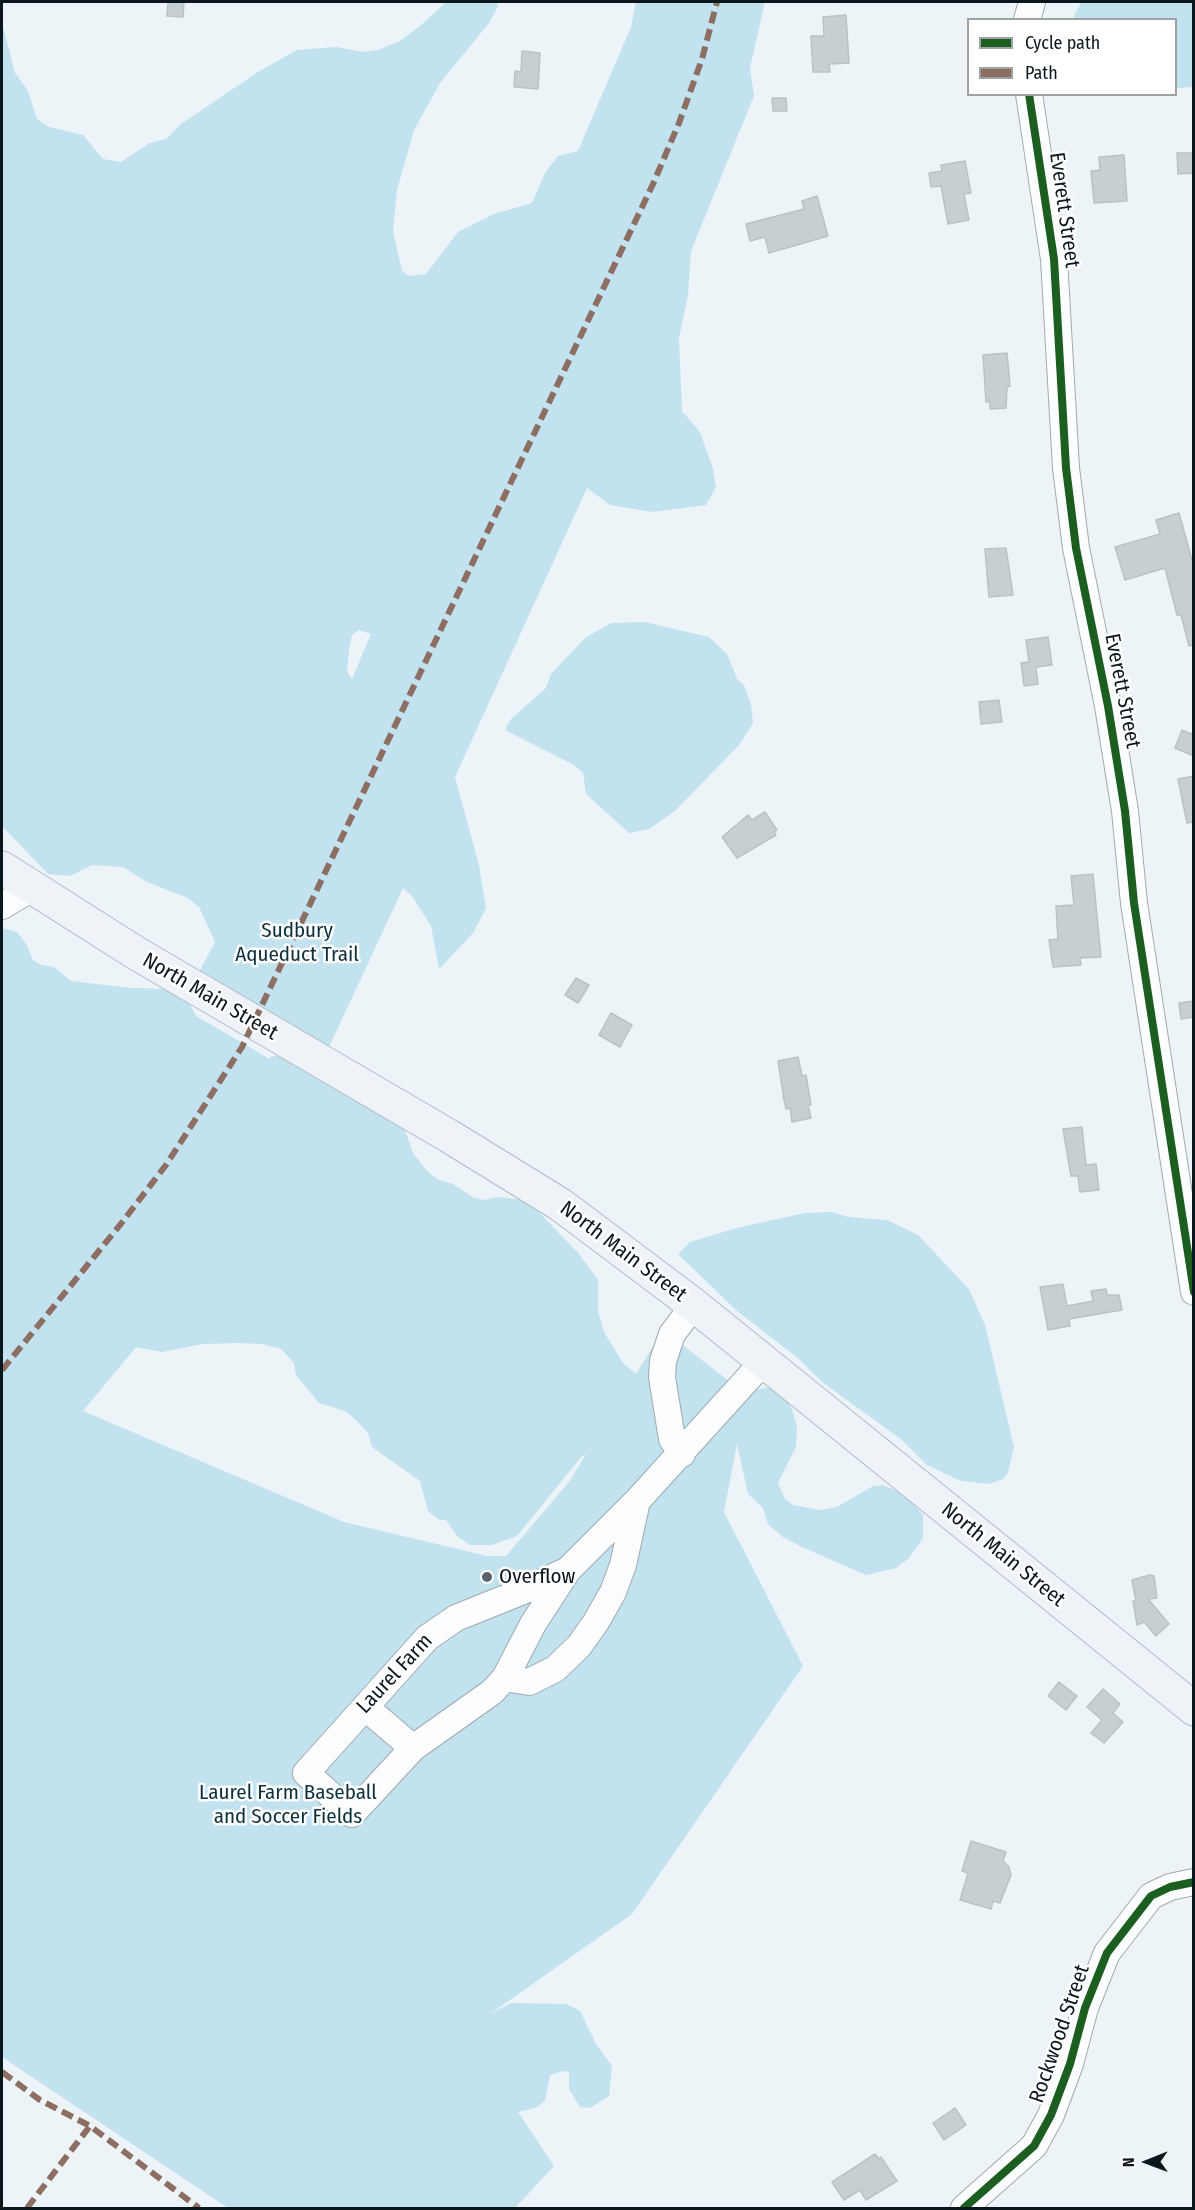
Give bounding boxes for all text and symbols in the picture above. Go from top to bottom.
legend [967,18,1177,96]
text: Cycle path [1025,32,1100,54]
text: Path [1025,62,1058,84]
street label: Everett Street [1043,151,1085,269]
street label: Everett Street [1099,631,1145,751]
park label: Sudbury Aqueduct Trail [235,918,359,968]
street label: North Main Street [138,948,282,1046]
street label: North Main Street [555,1196,691,1308]
street label: North Main Street [936,1497,1070,1613]
place label: Overflow [499,1564,575,1590]
marker: Overflow [480,1570,494,1584]
street label: Laurel Farm [352,1629,438,1719]
park label: Laurel Farm Baseball and Soccer Fields [199,1780,377,1830]
street label: Rockwood Street [1025,1962,1095,2106]
north arrow [1117,2132,1177,2192]
text: N [1119,2157,1138,2167]

